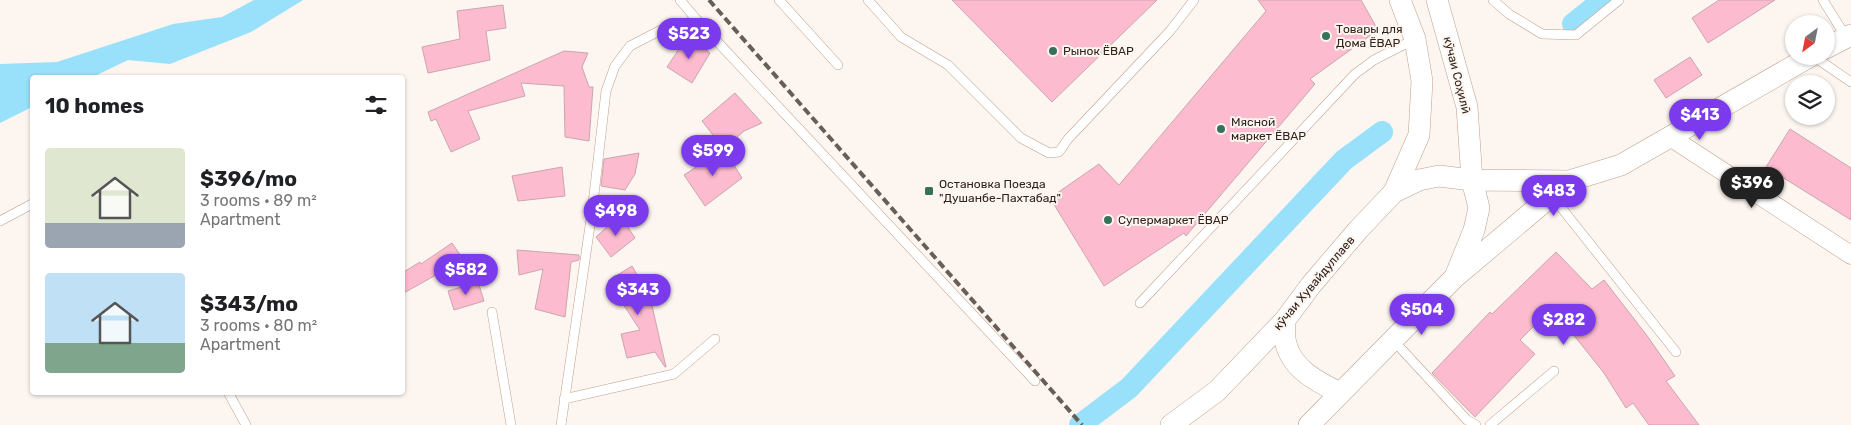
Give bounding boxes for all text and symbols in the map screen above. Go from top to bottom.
north arrow [1785,15,1835,65]
map controls [1785,15,1835,125]
pin: $523 [659,18,719,60]
place label: Товары для Дома ЁВАР [1336,22,1402,50]
text: $523 [668,24,710,43]
marker: Товары для Дома ЁВАР [1320,30,1332,42]
street label: кӯчаи Соҳилӣ [1441,35,1473,115]
place label: Рынок ЁВАР [1063,44,1134,58]
marker: Рынок ЁВАР [1047,45,1059,57]
button: layers [1785,75,1835,125]
icon: filters [362,91,390,119]
text: 10 homes [45,93,144,118]
pin: $413 [1670,98,1730,141]
text: $413 [1680,105,1720,124]
place label: Мясной маркет ЁВАР [1231,115,1306,143]
marker: Мясной маркет ЁВАР [1215,123,1227,135]
pin: $599 [683,134,743,177]
text: $599 [692,141,734,160]
text: $396/mo [200,166,297,191]
pin: $396 [1722,166,1782,209]
icon: home [85,168,145,228]
text: $396 [1731,173,1773,192]
pin: $483 [1524,174,1584,217]
place label: Остановка Поезда "Душанбе-Пахтабад" [939,177,1061,205]
text: $483 [1533,181,1576,200]
marker: Остановка Поезда "Душанбе-Пахтабад" [923,185,935,197]
text: 3 rooms · 89 m² [200,191,317,210]
pin: $498 [586,194,646,237]
text: $498 [595,201,637,220]
text: Apartment [200,210,280,229]
place label: Супермаркет ЁВАР [1118,213,1229,227]
marker: Супермаркет ЁВАР [1102,214,1114,226]
street label: кӯчаи Хувайдуллаев [1270,233,1358,333]
pin: $582 [436,254,496,296]
text: $582 [445,260,487,279]
pin: $343 [608,274,668,316]
text: $343 [617,280,659,299]
text: $343/mo [200,291,298,316]
icon: home [85,293,145,353]
pin: $504 [1392,294,1452,336]
text: $504 [1401,300,1443,319]
pin: $282 [1534,304,1594,346]
text: $282 [1543,310,1585,329]
text: 3 rooms · 80 m² [200,316,317,335]
text: Apartment [200,335,280,354]

